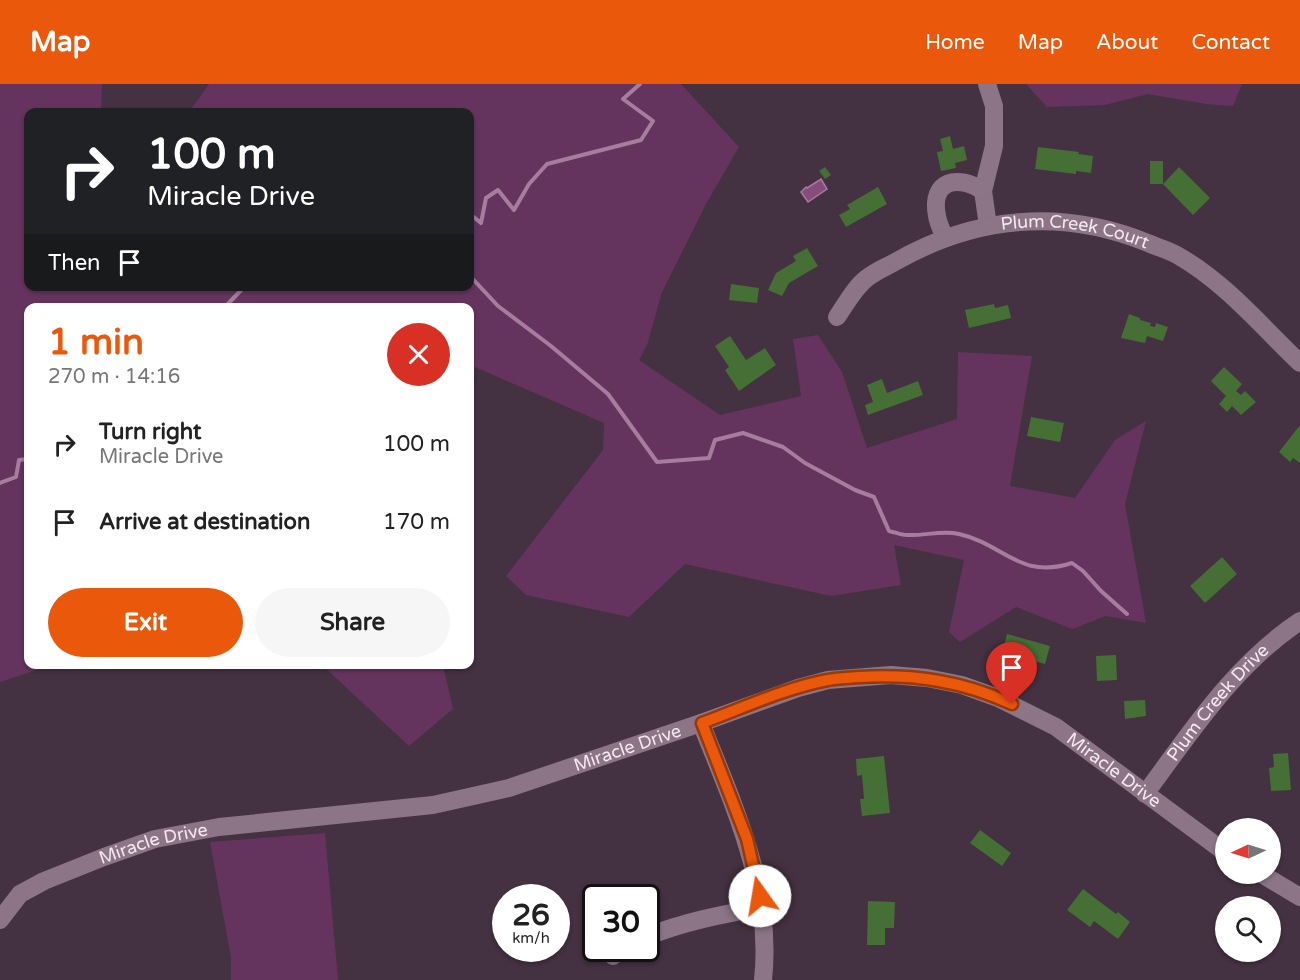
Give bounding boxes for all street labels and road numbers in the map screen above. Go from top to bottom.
street label: Plum Creek Court [999,210,1152,253]
street label: Plum Creek Drive [1162,639,1273,765]
street label: Miracle Drive [571,720,684,776]
street label: Miracle Drive [1062,728,1165,812]
street label: Miracle Drive [96,818,209,869]

